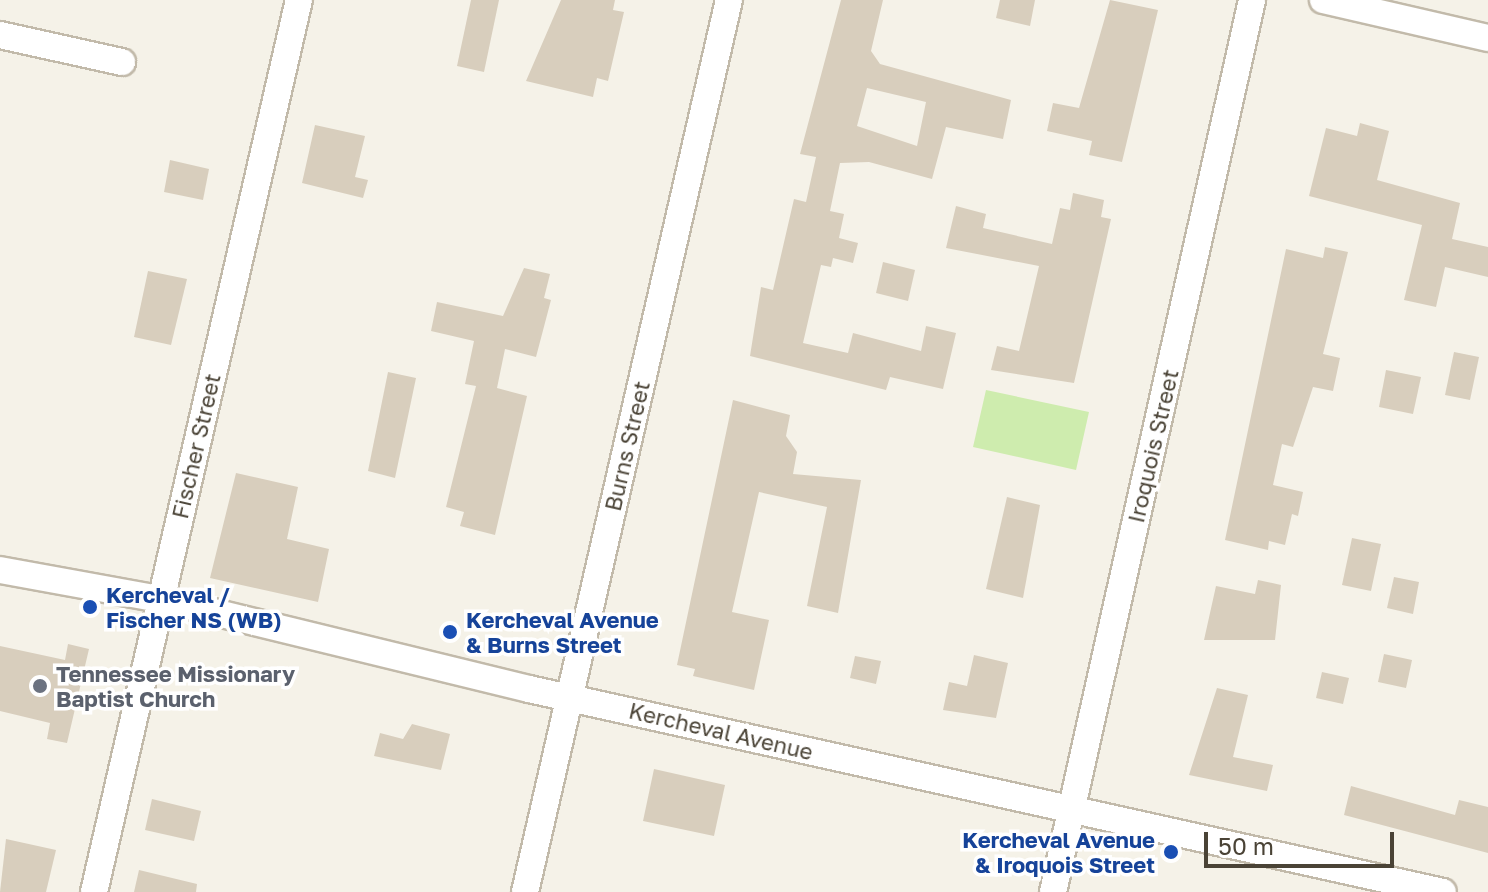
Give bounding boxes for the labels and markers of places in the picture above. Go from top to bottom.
place label: Kercheval / Fischer NS (WB) [106,581,282,632]
marker: Kercheval / Fischer NS (WB) [81,598,99,616]
place label: Kercheval Avenue & Burns Street [466,606,659,658]
marker: Kercheval Avenue & Burns Street [441,623,459,641]
place label: Tennessee Missionary Baptist Church [56,660,295,712]
marker: Tennessee Missionary Baptist Church [31,677,49,695]
place label: Kercheval Avenue & Iroquois Street [962,826,1155,878]
marker: Kercheval Avenue & Iroquois Street [1162,843,1180,861]

